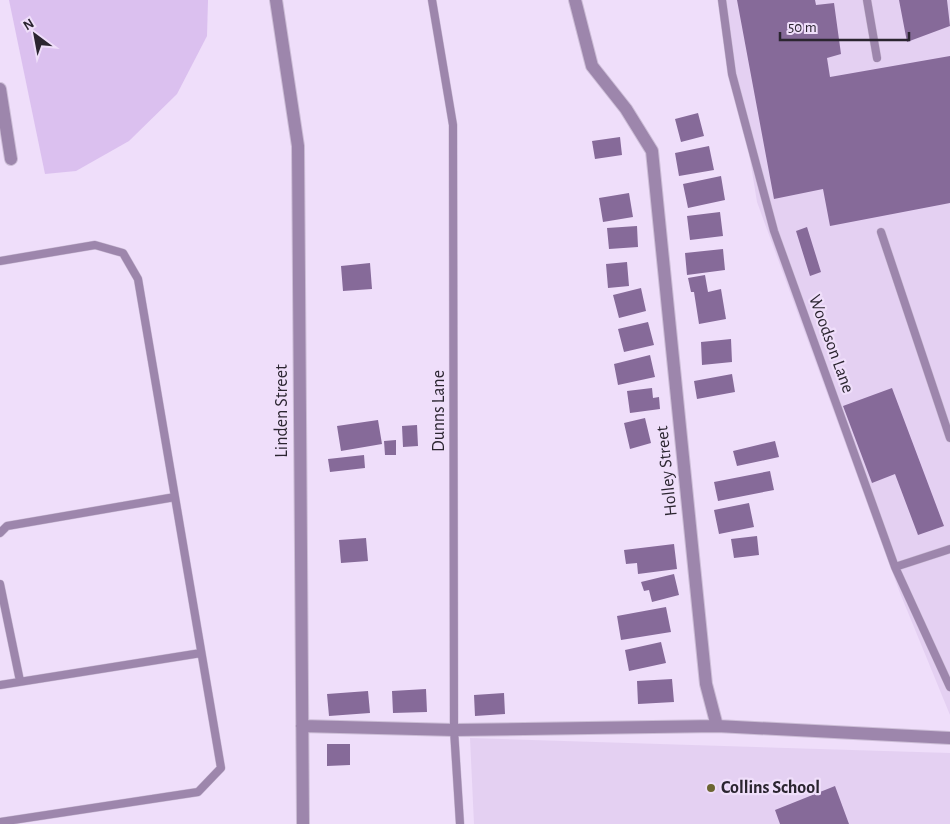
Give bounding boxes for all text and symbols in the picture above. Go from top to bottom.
north arrow [10,10,60,60]
scale bar [780,10,909,42]
text: N [21,16,36,33]
text: 50 m [788,20,817,35]
street label: Woodson Lane [805,292,857,396]
street label: Linden Street [273,364,291,458]
street label: Dunns Lane [430,370,448,452]
street label: Holley Street [653,425,681,517]
place label: Collins School [721,779,820,797]
marker: Collins School [705,782,717,794]

